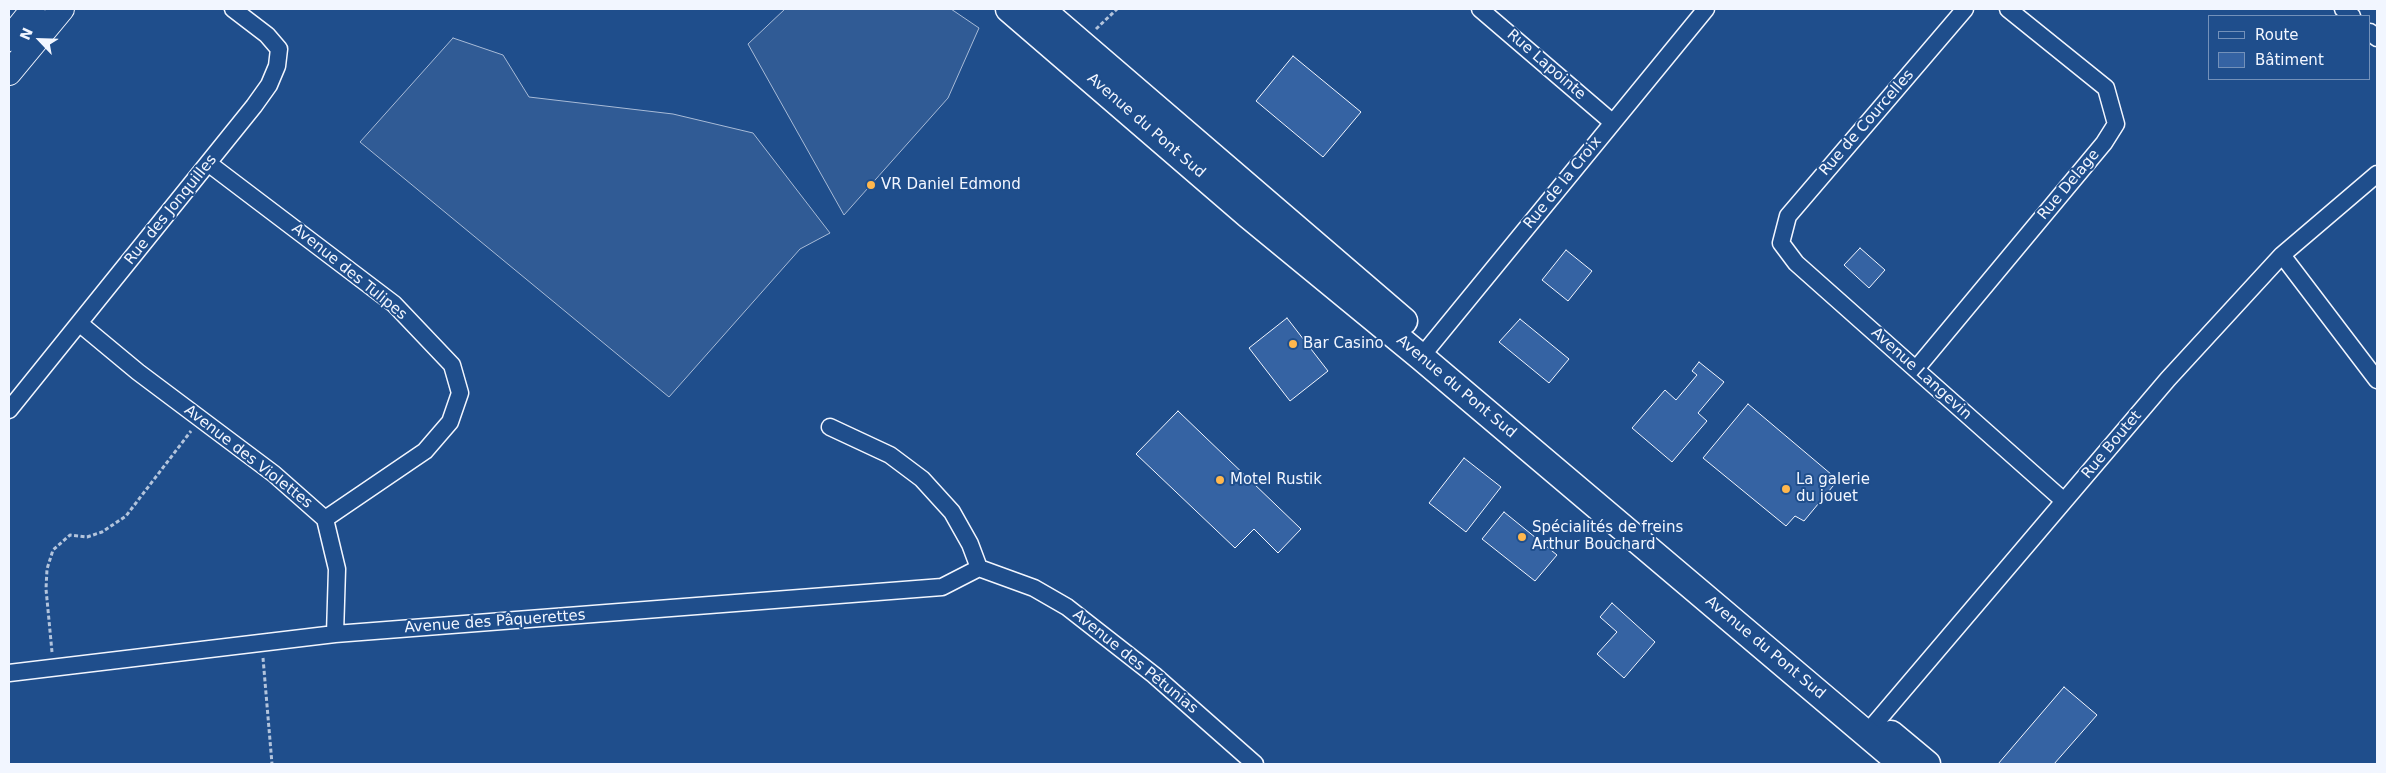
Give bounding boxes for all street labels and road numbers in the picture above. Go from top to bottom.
street label: Rue Lapointe [1503,26,1589,104]
street label: Rue de Courcelles [1816,66,1918,180]
street label: Avenue du Pont Sud [1083,70,1209,182]
street label: Rue de la Croix [1520,133,1606,233]
street label: Rue Delage [2034,146,2104,224]
street label: Rue des Jonquilles [121,151,221,269]
street label: Avenue des Tulipes [288,220,410,324]
street label: Avenue Langevin [1867,324,1975,424]
street label: Avenue du Pont Sud [1392,332,1520,442]
street label: Avenue des Violettes [180,401,316,513]
street label: Rue Boutet [2078,407,2146,483]
street label: Avenue du Pont Sud [1701,593,1829,703]
street label: Avenue des Pétunias [1069,606,1201,718]
street label: Avenue des Pâquerettes [404,607,586,637]

